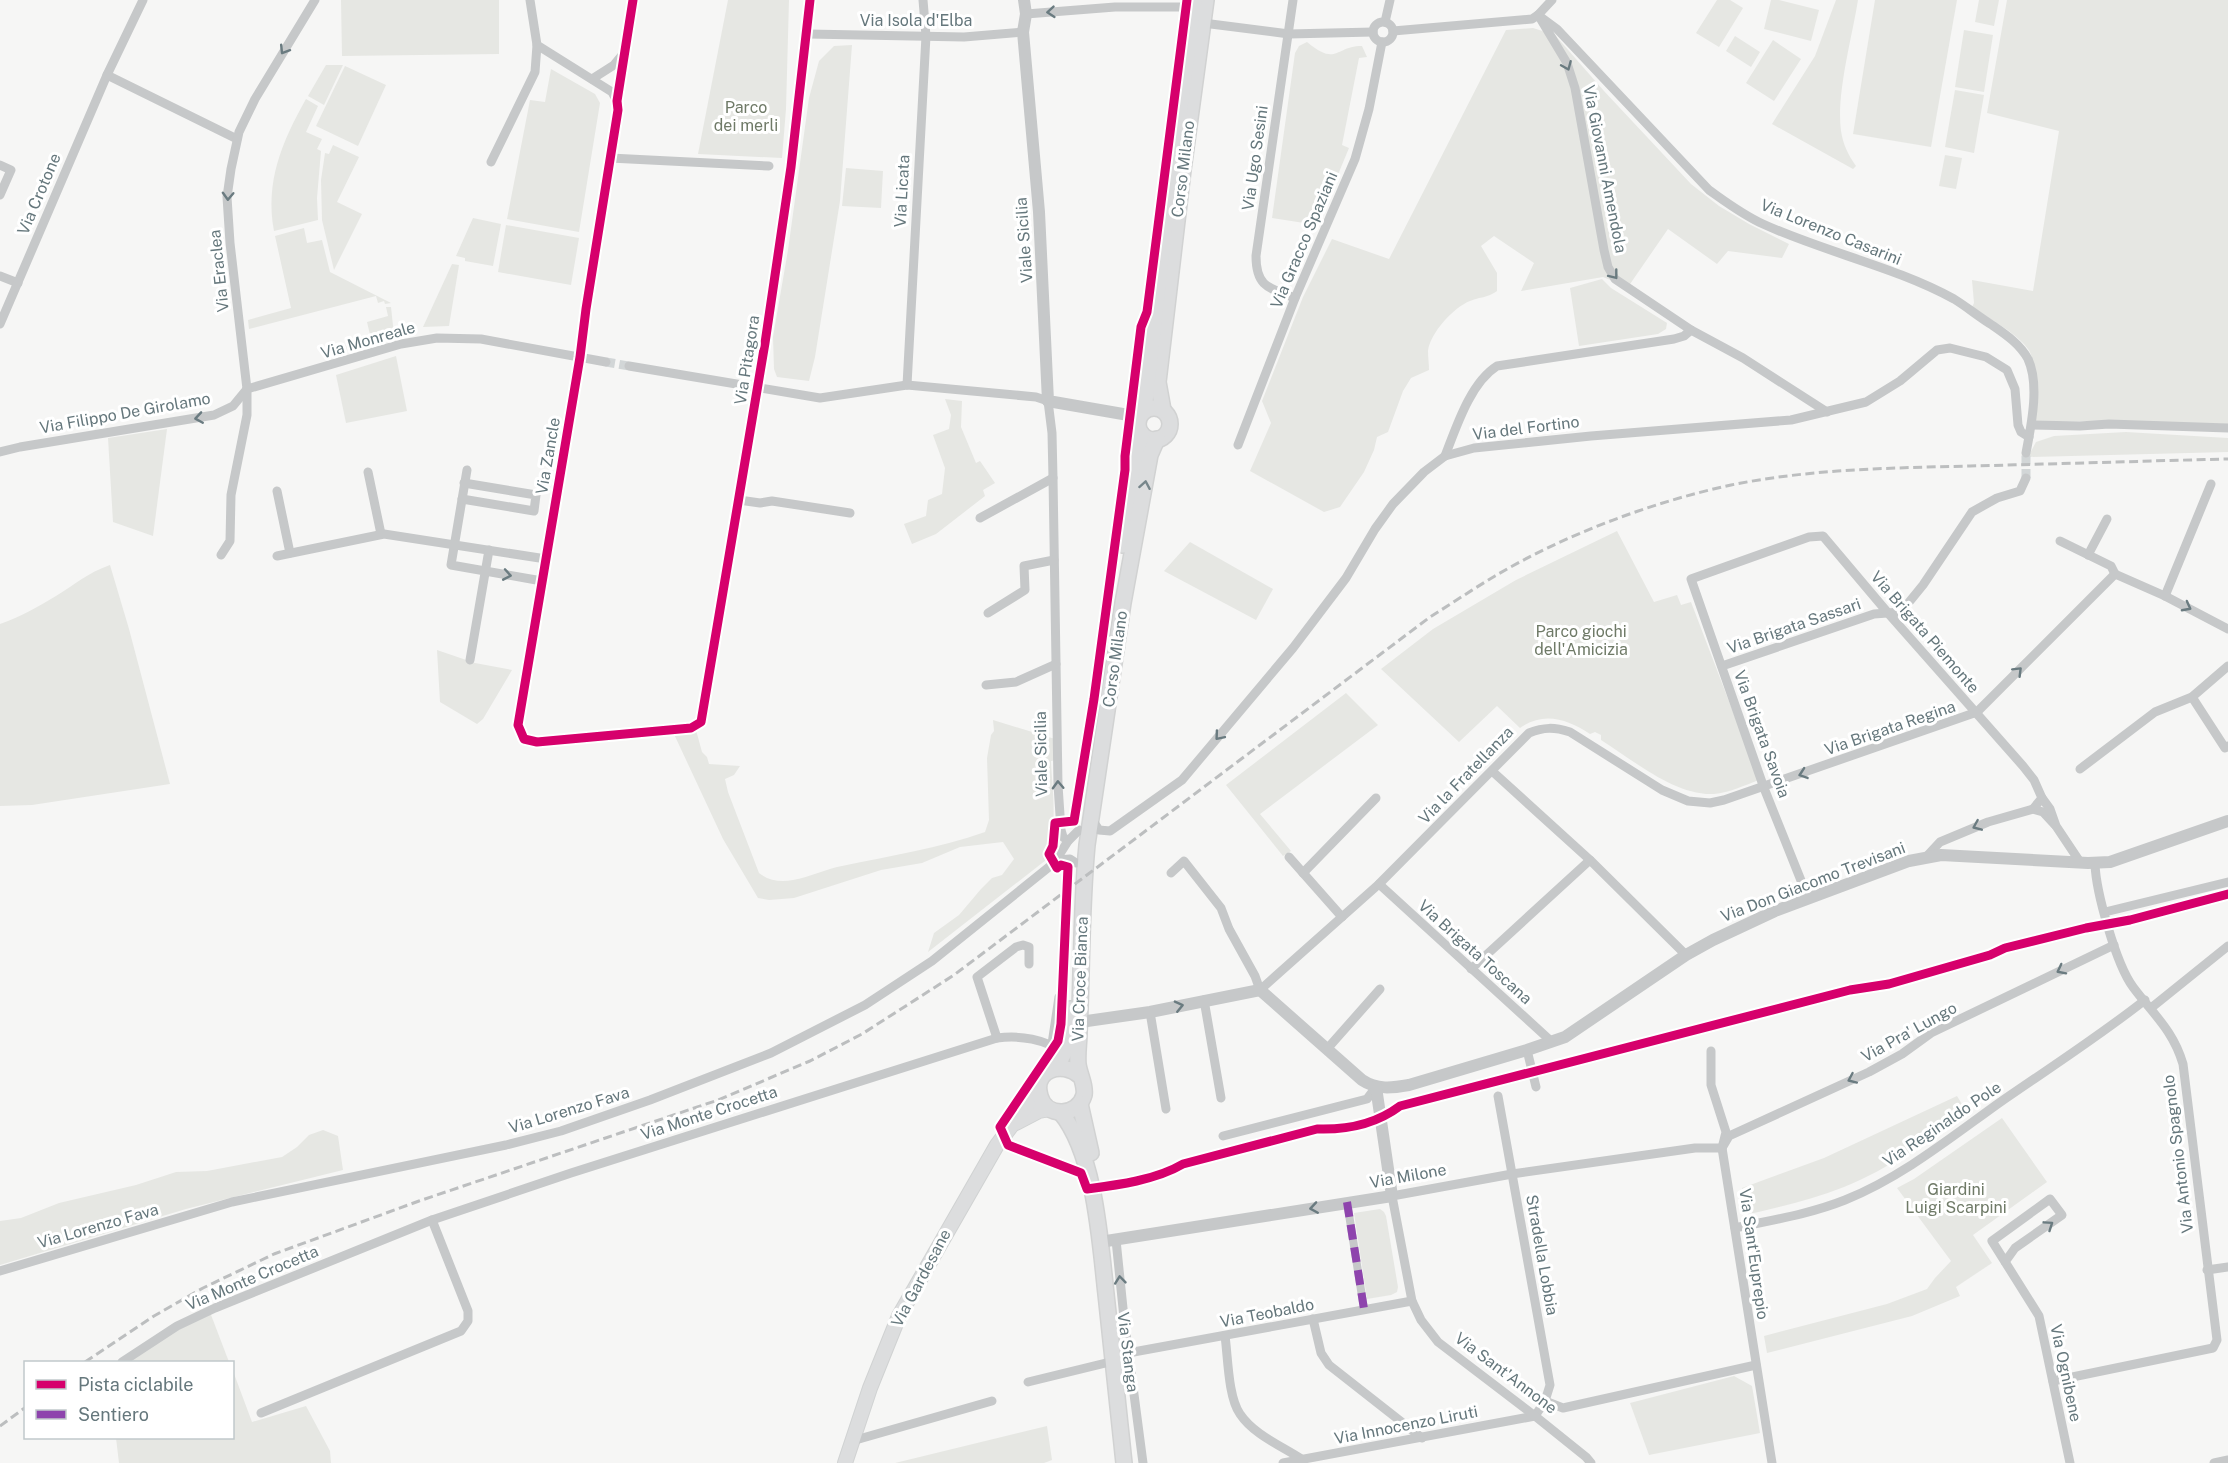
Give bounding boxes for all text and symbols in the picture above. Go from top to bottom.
one-way arrow [1047,5,1056,18]
street label: Via Isola d'Elba [860,11,972,30]
one-way arrow [280,44,292,54]
one-way arrow [1560,60,1572,71]
street label: Via Giovanni Amendola [1579,83,1631,255]
park label: Parco dei merli [714,98,778,135]
street label: Via Ugo Sesini [1238,104,1272,212]
street label: Corso Milano [1168,120,1198,218]
street label: Via Crotone [13,150,65,238]
street label: Via Licata [891,154,913,228]
street label: Via Gracco Spaziani [1267,169,1341,311]
one-way arrow [222,192,235,201]
street label: Via Lorenzo Casarini [1758,195,1904,269]
street label: Viale Sicilia [1012,197,1036,283]
street label: Via Eraclea [205,229,233,313]
one-way arrow [1607,268,1618,279]
street label: Via Pitagora [731,314,763,406]
street label: Via Monreale [319,317,417,363]
street label: Via Filippo De Girolamo [38,389,212,437]
one-way arrow [194,411,204,424]
street label: Via del Fortino [1471,412,1581,444]
street label: Via Zancle [532,416,564,496]
one-way arrow [1138,480,1151,490]
street label: Via Brigata Piemonte [1867,567,1983,697]
one-way arrow [502,568,512,581]
street label: Via Brigata Sassari [1725,594,1863,658]
one-way arrow [2180,600,2191,611]
street label: Corso Milano [1099,609,1131,709]
park label: Parco giochi dell'Amicizia [1534,622,1628,659]
one-way arrow [2012,667,2022,678]
street label: Via Brigata Savoia [1730,668,1794,800]
street label: Via Brigata Regina [1822,697,1958,759]
street label: Viale Sicilia [1031,711,1051,797]
street label: Via la Fratellanza [1415,722,1517,828]
one-way arrow [1215,729,1226,740]
one-way arrow [1798,767,1809,779]
one-way arrow [1052,781,1065,790]
one-way arrow [1973,819,1984,831]
street label: Via Don Giacomo Trevisani [1718,838,1908,926]
street label: Via Brigata Toscana [1414,896,1536,1008]
street label: Via Croce Bianca [1068,916,1092,1042]
one-way arrow [2057,963,2068,975]
street label: Via Pra' Lungo [1858,998,1960,1066]
one-way arrow [1173,1000,1183,1013]
one-way arrow [1847,1072,1858,1084]
street label: Via Antonio Spagnolo [2159,1074,2197,1234]
street label: Via Reginaldo Pole [1879,1077,2005,1171]
street label: Via Monte Crocetta [638,1082,780,1144]
street label: Via Lorenzo Fava [506,1083,632,1137]
street label: Via Milone [1368,1160,1448,1192]
park label: Giardini Luigi Scarpini [1905,1180,2007,1217]
street label: Via Sant'Euprepio [1735,1187,1773,1321]
street label: Stradella Lobbia [1522,1193,1562,1317]
street label: Via Lorenzo Fava [35,1200,161,1252]
one-way arrow [1309,1201,1319,1214]
one-way arrow [2042,1221,2053,1232]
street label: Via Gardesane [887,1226,955,1330]
street label: Via Monte Crocetta [183,1241,321,1315]
one-way arrow [1114,1275,1127,1285]
street label: Via Teobaldo [1218,1295,1316,1331]
street label: Via Stanga [1114,1311,1142,1393]
street label: Via Ognibene [2046,1322,2086,1424]
street label: Via Sant'Annone [1451,1328,1561,1418]
legend [24,1361,234,1439]
text: Pista ciclabile [78,1374,193,1395]
street label: Via Innocenzo Liruti [1333,1402,1479,1448]
text: Sentiero [78,1404,149,1425]

